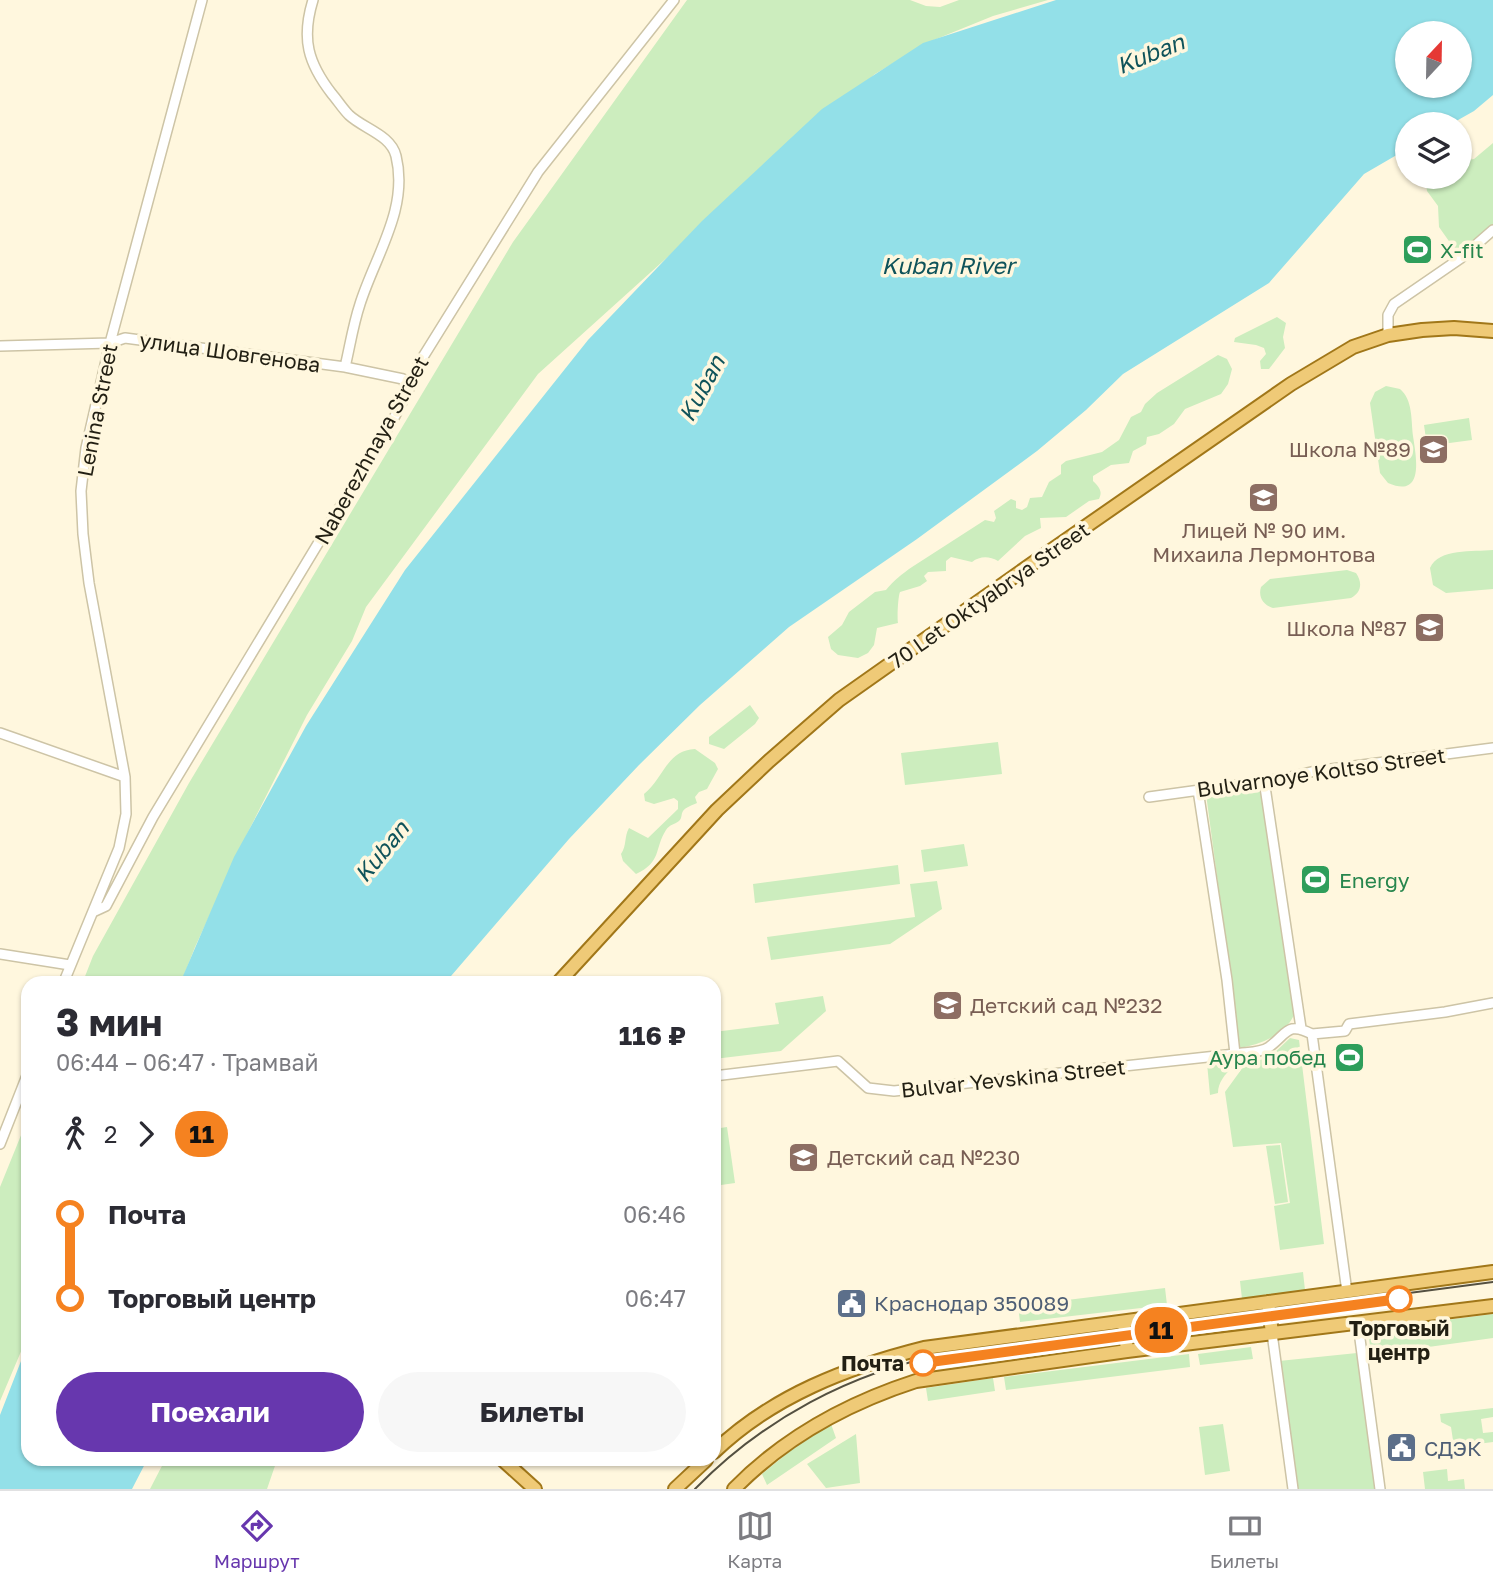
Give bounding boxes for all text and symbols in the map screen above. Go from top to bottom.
north arrow [1395,21,1472,98]
map controls [1395,21,1472,189]
water label: Kuban [1112,26,1189,79]
button: layers [1395,112,1472,189]
sports icon: X-fit [1400,233,1434,267]
place label: X-fit [1440,237,1484,263]
water label: Kuban River [882,251,1017,279]
street label: улица Шовгенова [138,326,322,378]
street label: Lenina Street [71,341,123,479]
water label: Kuban [672,350,730,426]
street label: Naberezhnaya Street [308,351,434,549]
school or university icon: Школа №89 [1417,432,1451,466]
place label: Школа №89 [1289,436,1411,462]
school or university icon: Лицей № 90 им. Михаила Лермонтова [1247,481,1281,515]
street label: 70 Let Oktyabrya Street [884,516,1094,674]
place label: Лицей № 90 им. Михаила Лермонтова [1152,517,1376,567]
school or university icon: Школа №87 [1413,611,1447,645]
place label: Школа №87 [1286,615,1407,641]
street label: Bulvarnoye Koltso Street [1195,742,1447,802]
water label: Kuban [348,814,415,887]
sports icon: Energy [1299,863,1333,897]
place label: Energy [1339,867,1410,893]
school or university icon: Детский сад №232 [930,988,964,1022]
place label: Детский сад №232 [970,992,1162,1018]
text: 3 мин [56,999,162,1044]
text: 116 ₽ [619,1020,686,1051]
sports icon: Аура побед [1332,1040,1366,1074]
place label: Аура побед [1209,1044,1326,1070]
text: 06:44 – 06:47 · Трамвай [56,1048,318,1076]
street label: Bulvar Yevskina Street [899,1053,1127,1103]
icon: walk [56,1115,94,1153]
icon: forward [127,1115,165,1153]
text: 11 [189,1119,214,1148]
text: 2 [104,1120,117,1148]
school or university icon: Детский сад №230 [787,1140,821,1174]
place label: Детский сад №230 [827,1144,1020,1170]
text: Почта [108,1199,186,1230]
text: 06:46 [623,1200,686,1228]
text: Торговый центр [108,1283,316,1314]
text: 06:47 [625,1284,686,1312]
public building icon: Краснодар 350089 [834,1286,868,1320]
marker: Торговый центр [1386,1286,1412,1312]
place label: Краснодар 350089 [874,1290,1069,1316]
line badge: 11 [1130,1307,1192,1353]
text: 11 [1149,1315,1173,1344]
place label: Торговый центр [1349,1315,1449,1365]
place label: Почта [841,1350,904,1376]
marker: Почта [910,1350,936,1376]
button: Поехали [56,1372,364,1452]
button: Билеты [378,1372,686,1452]
public building icon: СДЭК [1384,1431,1418,1465]
place label: СДЭК [1424,1435,1482,1461]
tab: Маршрут [214,1507,300,1572]
tab: Карта [727,1507,782,1572]
tab: Билеты [1210,1507,1279,1572]

